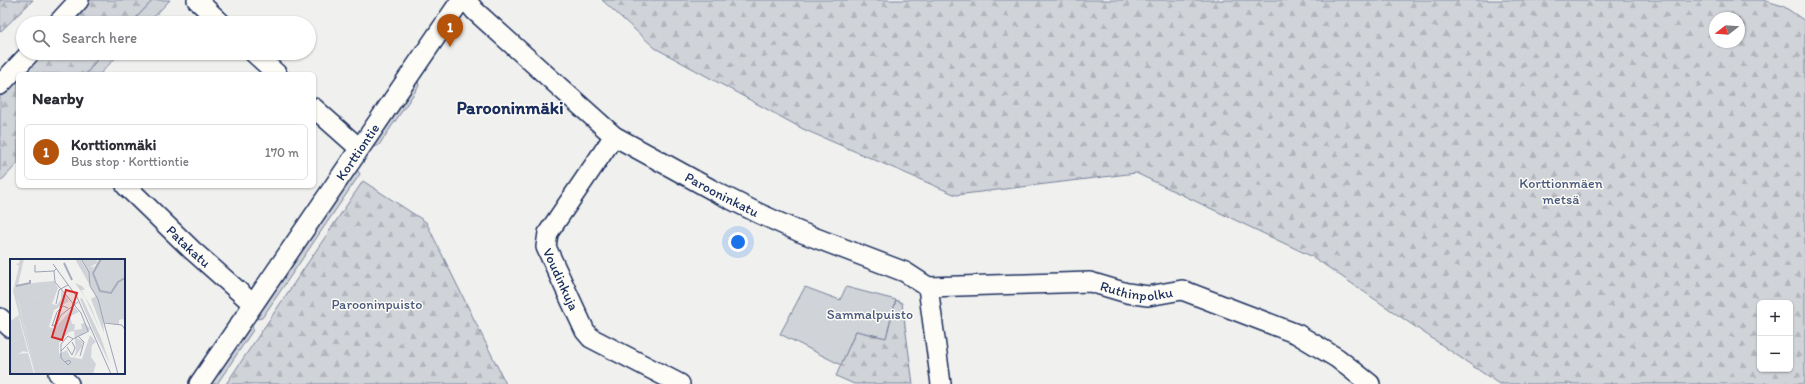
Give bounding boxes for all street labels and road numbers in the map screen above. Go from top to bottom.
street label: Korttiontie [332,120,383,184]
street label: Parooninkatu [682,168,762,221]
street label: Patakatu [163,222,214,271]
street label: Voudinkuja [539,245,583,313]
street label: Ruthinpolku [1098,277,1174,305]

